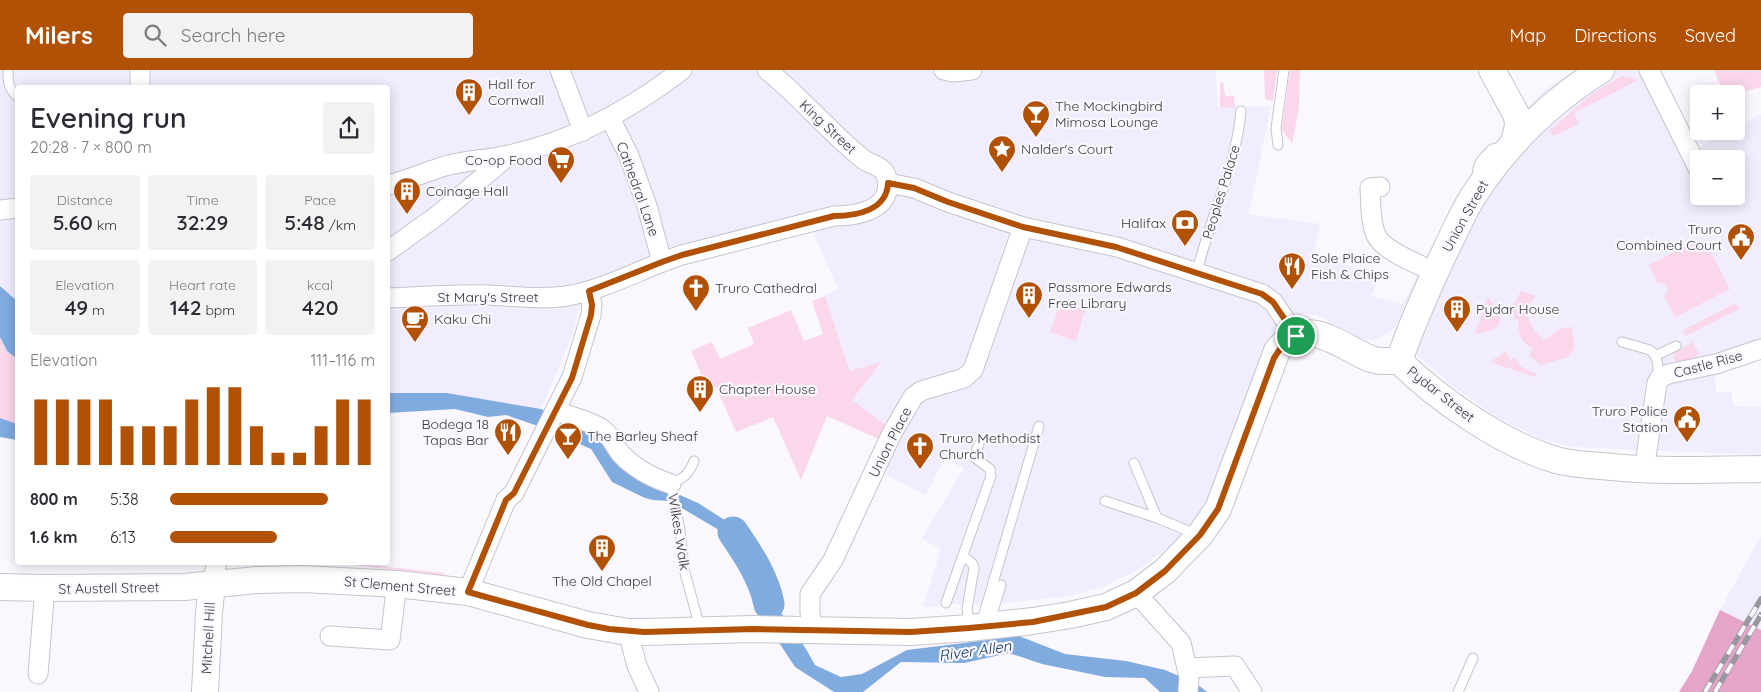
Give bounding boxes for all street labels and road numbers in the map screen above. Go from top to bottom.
street label: King Street [796,96,860,158]
street label: Cathedral Lane [613,139,663,239]
street label: Peoples Palace [1198,142,1244,242]
street label: Union Street [1438,177,1492,255]
street label: St Mary's Street [437,288,539,306]
street label: Castle Rise [1672,346,1745,382]
street label: Pydar Street [1404,362,1479,426]
street label: Union Place [865,404,915,480]
street label: Wilkes Walk [664,492,694,572]
street label: St Clement Street [343,572,457,600]
street label: St Austell Street [58,578,160,598]
street label: Mitchell Hill [197,602,219,674]

